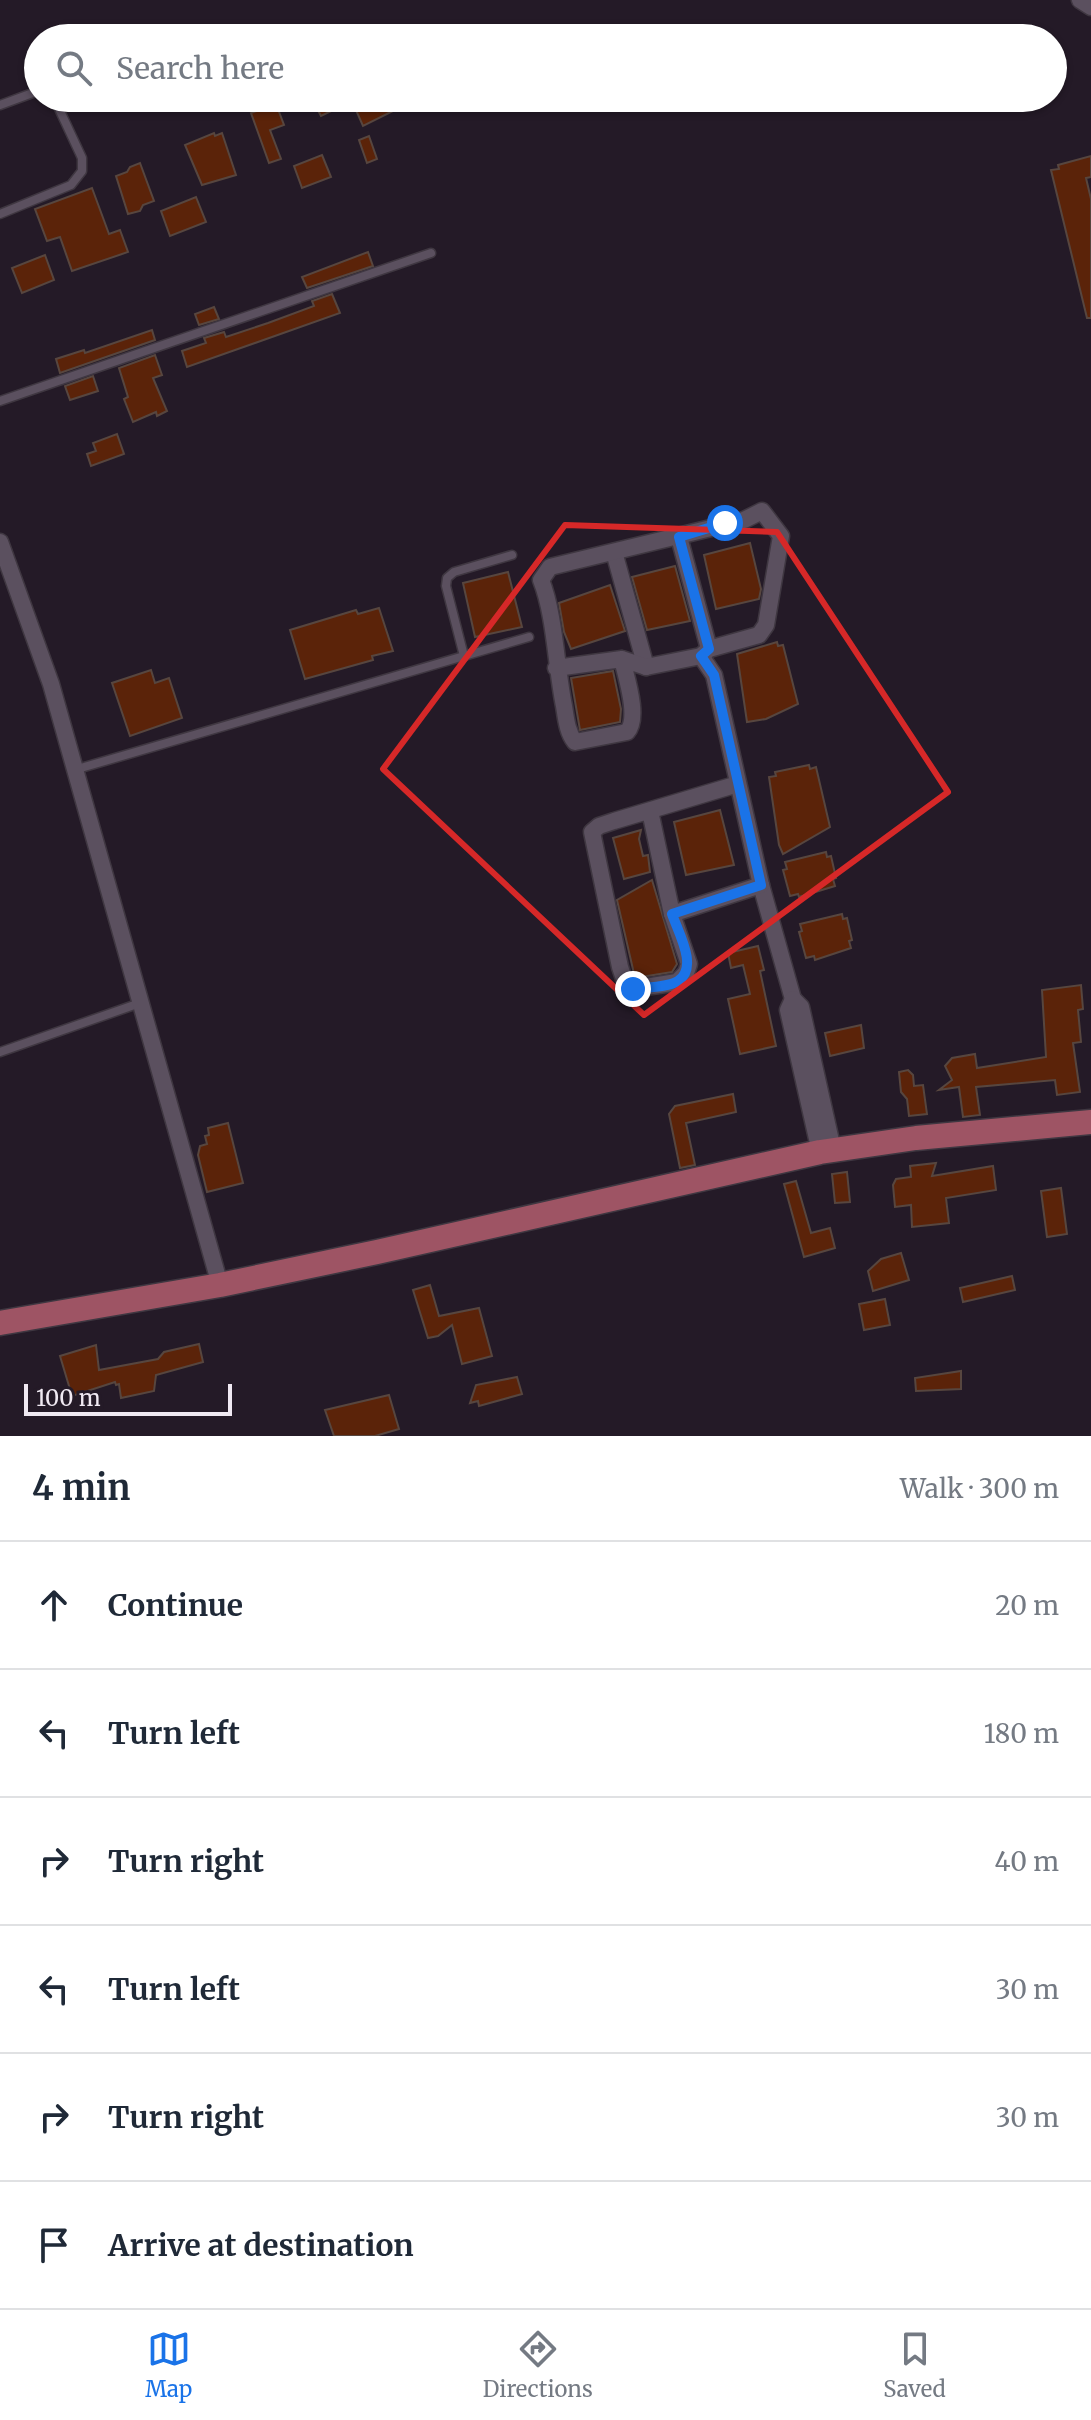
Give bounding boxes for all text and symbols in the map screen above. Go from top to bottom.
search box [24,24,1067,112]
icon: search [52,46,96,90]
text: Search here [116,49,284,87]
route start [707,505,743,541]
route end [615,971,651,1007]
scale bar [24,1380,232,1416]
text: 100 m [36,1384,101,1412]
text: 4 min [32,1467,130,1509]
text: Walk · 300 m [900,1472,1059,1505]
icon: ahead [32,1583,76,1627]
text: Continue [108,1586,243,1624]
text: 20 m [995,1589,1059,1622]
icon: left [32,1711,76,1755]
text: Turn left [108,1714,240,1752]
text: 180 m [984,1717,1059,1750]
icon: right [32,1839,76,1883]
text: Turn right [108,1842,264,1880]
text: 40 m [995,1845,1059,1878]
icon: left [32,1967,76,2011]
text: Turn left [108,1970,240,2008]
text: 30 m [996,1973,1059,2006]
icon: right [32,2095,76,2139]
text: Turn right [108,2098,264,2136]
text: 30 m [996,2101,1059,2134]
icon: arrive [32,2223,76,2267]
text: Arrive at destination [108,2226,414,2264]
tab: Map [145,2327,192,2403]
tab: Directions [483,2327,593,2403]
tab: Saved [883,2327,946,2403]

